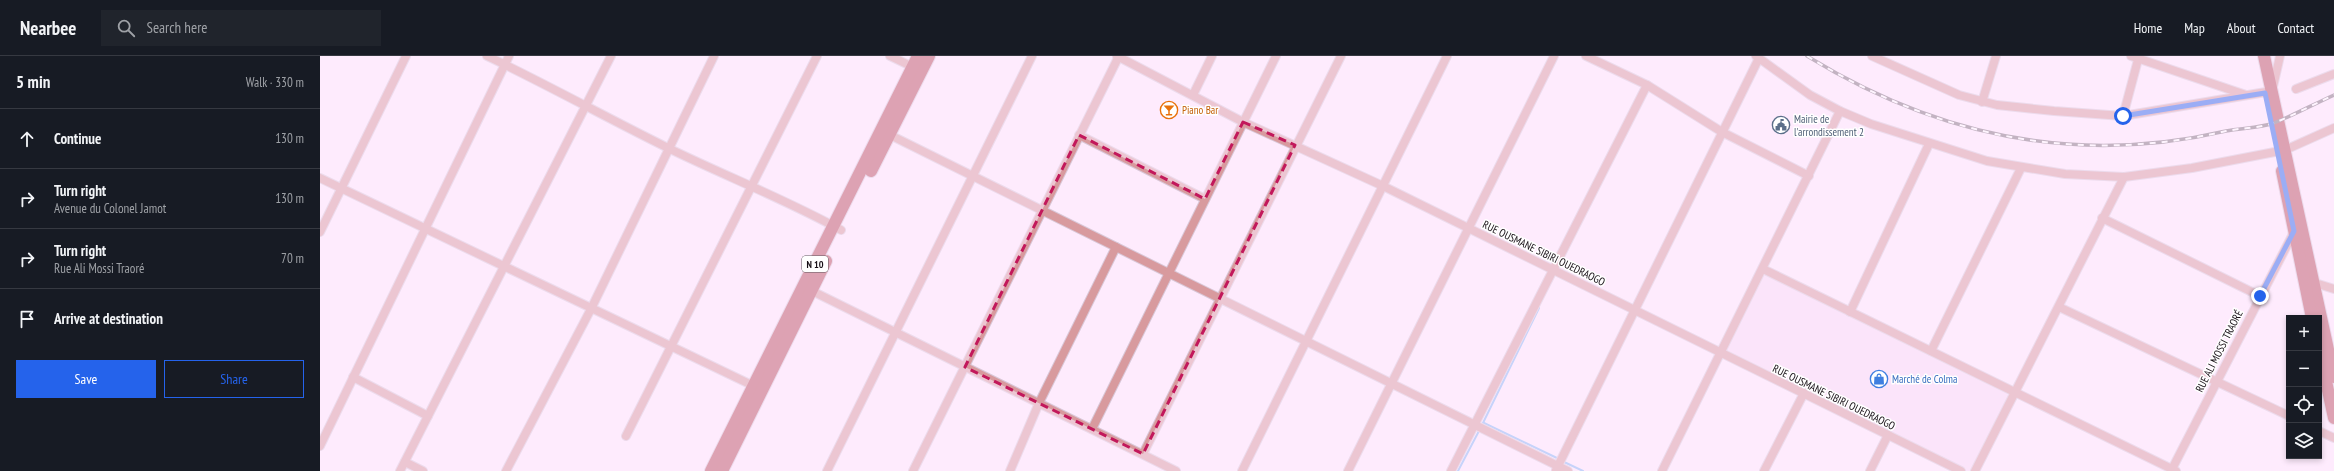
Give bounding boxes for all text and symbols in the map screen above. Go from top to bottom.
search box [101,10,381,46]
text: Nearbee [20,16,77,40]
icon: search [115,17,137,39]
text: Search here [147,18,207,37]
text: Home [2134,19,2162,37]
text: Map [2184,19,2205,37]
text: About [2227,19,2256,37]
text: Contact [2278,19,2314,37]
text: 5 min [16,71,50,93]
text: Walk · 330 m [246,74,304,91]
bar icon: Piano Bar [1159,100,1179,120]
place label: Piano Bar [1182,103,1218,117]
route start [2114,107,2132,125]
place label: Mairie de l'arrondissement 2 [1794,112,1864,139]
public building icon: Mairie de l'arrondissement 2 [1771,115,1791,135]
icon: ahead [16,128,38,150]
text: Continue [54,129,101,148]
text: 130 m [275,130,304,147]
text: Turn right [54,181,106,200]
icon: right [16,188,38,210]
text: 130 m [275,190,304,207]
text: Avenue du Colonel Jamot [54,200,166,217]
street label: RUE OUSMANE SIBIRI OUEDRAOGO [1480,217,1608,289]
text: Turn right [54,241,106,260]
icon: right [16,248,38,270]
text: 70 m [281,250,304,267]
road number: N 10 [802,256,828,272]
text: Rue Ali Mossi Traoré [54,260,144,277]
route end [2251,287,2269,305]
street label: RUE ALI MOSSI TRAORÉ [2192,307,2246,394]
icon: arrive [16,308,38,330]
text: Arrive at destination [54,309,163,328]
map controls [2286,315,2322,459]
button: + [2286,315,2322,351]
button: − [2286,351,2322,387]
button: Save [16,360,156,398]
button: Share [164,360,304,398]
street label: RUE OUSMANE SIBIRI OUEDRAOGO [1770,361,1898,433]
shop icon: Marché de Colma [1869,369,1889,389]
place label: Marché de Colma [1892,372,1957,386]
button: locate [2286,387,2322,423]
button: layers [2286,423,2322,459]

